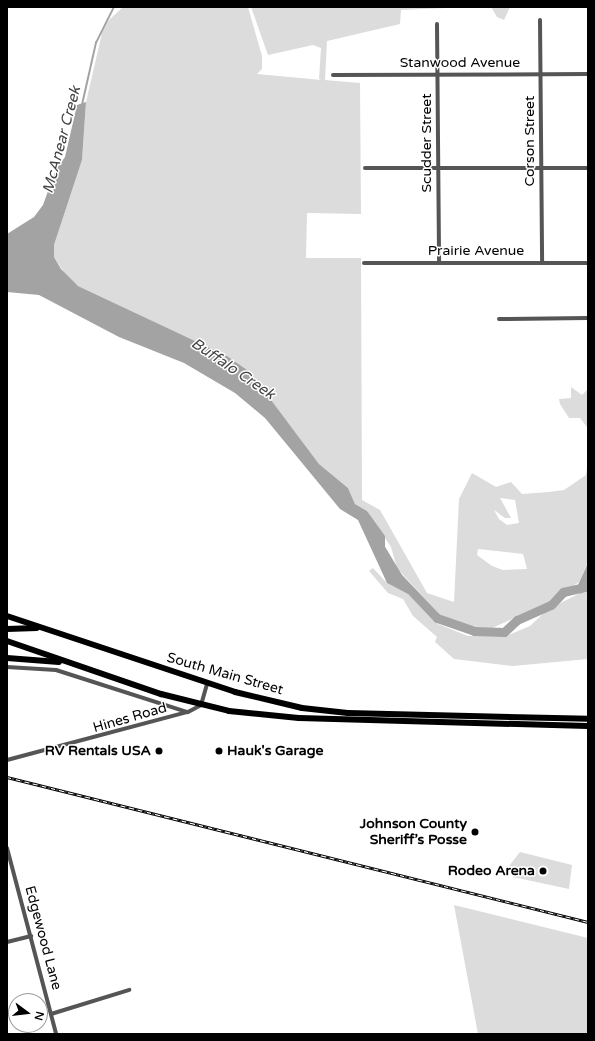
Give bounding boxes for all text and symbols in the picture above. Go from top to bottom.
street label: Stanwood Avenue [400,55,520,71]
water label: McAnear Creek [39,85,85,195]
street label: Scudder Street [419,93,435,193]
street label: Corson Street [522,96,538,186]
street label: Prairie Avenue [428,243,524,259]
water label: Buffalo Creek [188,334,278,404]
street label: South Main Street [165,649,285,699]
street label: Hines Road [91,699,169,737]
place label: RV Rentals USA [45,743,151,759]
place label: Hauk's Garage [227,743,323,759]
marker: RV Rentals USA [154,746,164,756]
marker: Hauk's Garage [214,746,224,756]
place label: Johnson County Sheriff’s Posse [360,816,467,848]
marker: Johnson County Sheriff’s Posse [470,827,480,837]
place label: Rodeo Arena [448,863,535,879]
marker: Rodeo Arena [538,866,548,876]
street label: Edgewood Lane [21,884,65,992]
north arrow [8,993,48,1033]
text: N [32,1010,47,1022]

